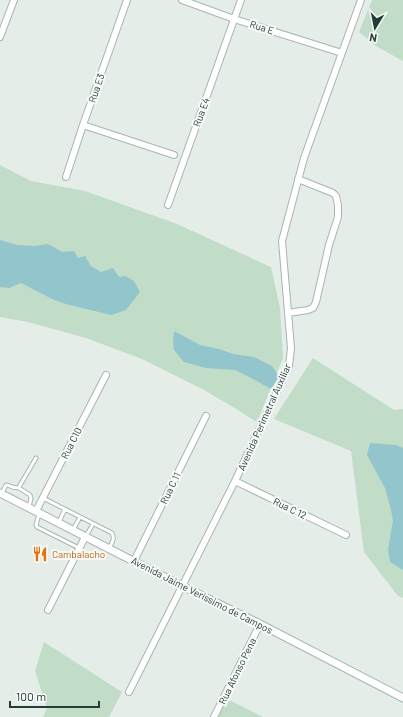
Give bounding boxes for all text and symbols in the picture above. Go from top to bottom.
north arrow [355,8,395,48]
street label: Rua E [248,17,276,37]
text: N [368,31,378,45]
street label: Rua E3 [85,72,107,104]
street label: Rua E4 [190,96,212,128]
street label: Avenida Perimetral Auxiliar [235,361,293,472]
street label: Rua C10 [58,425,84,461]
street label: Rua C 11 [157,470,183,506]
street label: Rua C 12 [271,495,309,521]
restaurant icon: Cambalacho [31,545,49,563]
place label: Cambalacho [52,548,105,560]
street label: Avenida Jaime Veríssimo de Campos [129,554,275,636]
street label: Rua Afonso Pena [216,636,258,706]
scale bar [10,683,99,709]
text: 100 m [16,689,46,703]

